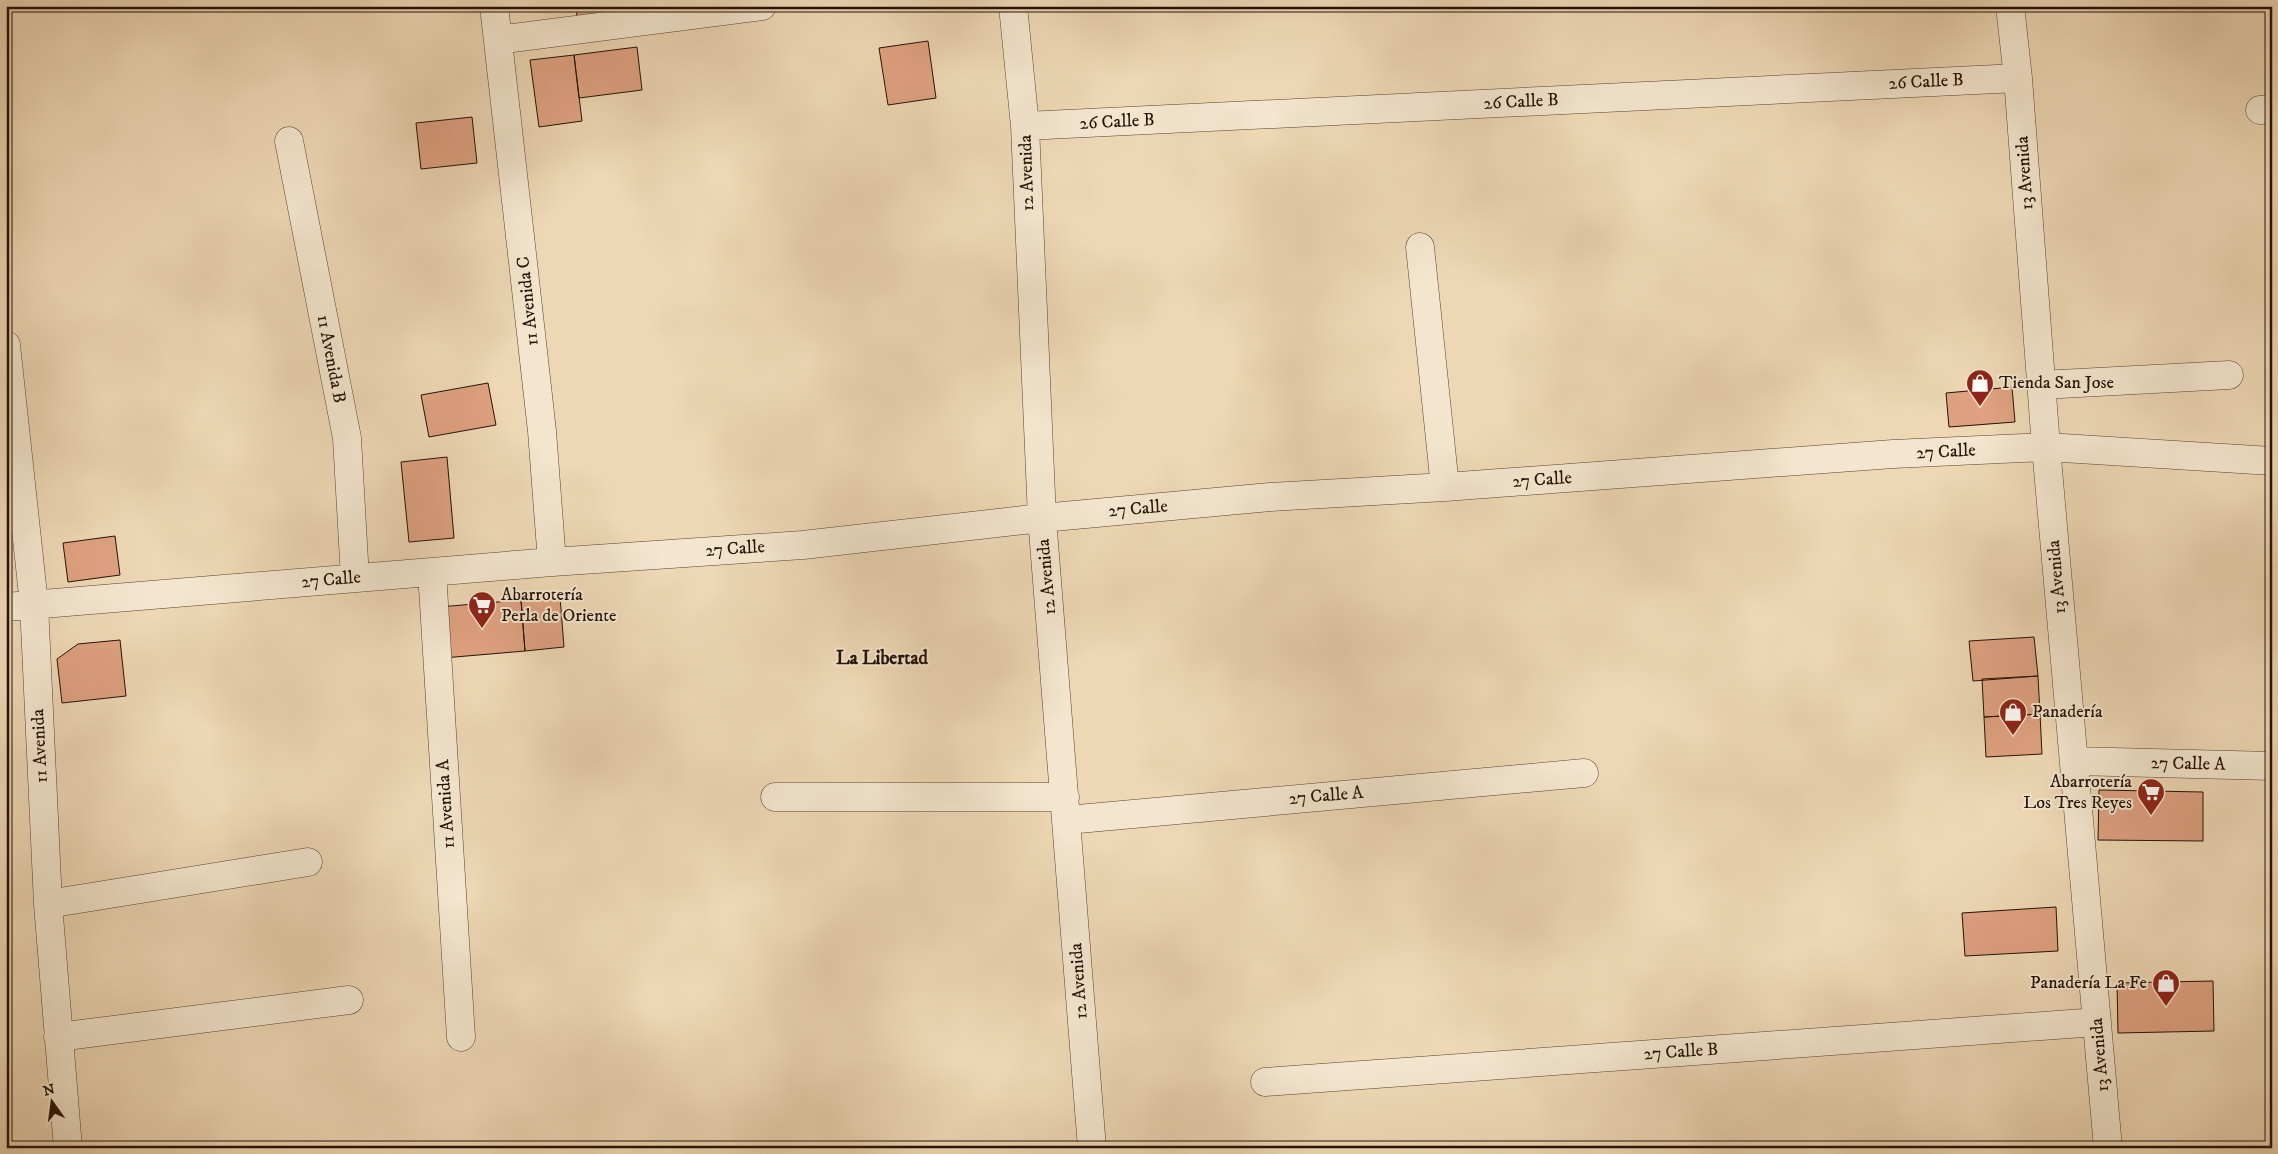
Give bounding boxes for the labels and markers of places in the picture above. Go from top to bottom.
shop icon: Tienda San Jose [1965,368,1995,407]
place label: Tienda San Jose [1999,372,2114,394]
place label: Abarrotería Perla de Oriente [501,584,617,627]
supermarket icon: Abarrotería Perla de Oriente [467,590,497,629]
shop icon: Panadería [1998,697,2028,736]
place label: Panadería [2032,701,2103,723]
place label: Abarrotería Los Tres Reyes [2023,771,2132,814]
supermarket icon: Abarrotería Los Tres Reyes [2136,777,2166,816]
shop icon: Panadería La Fe [2151,968,2181,1007]
place label: Panadería La Fe [2030,972,2147,994]

